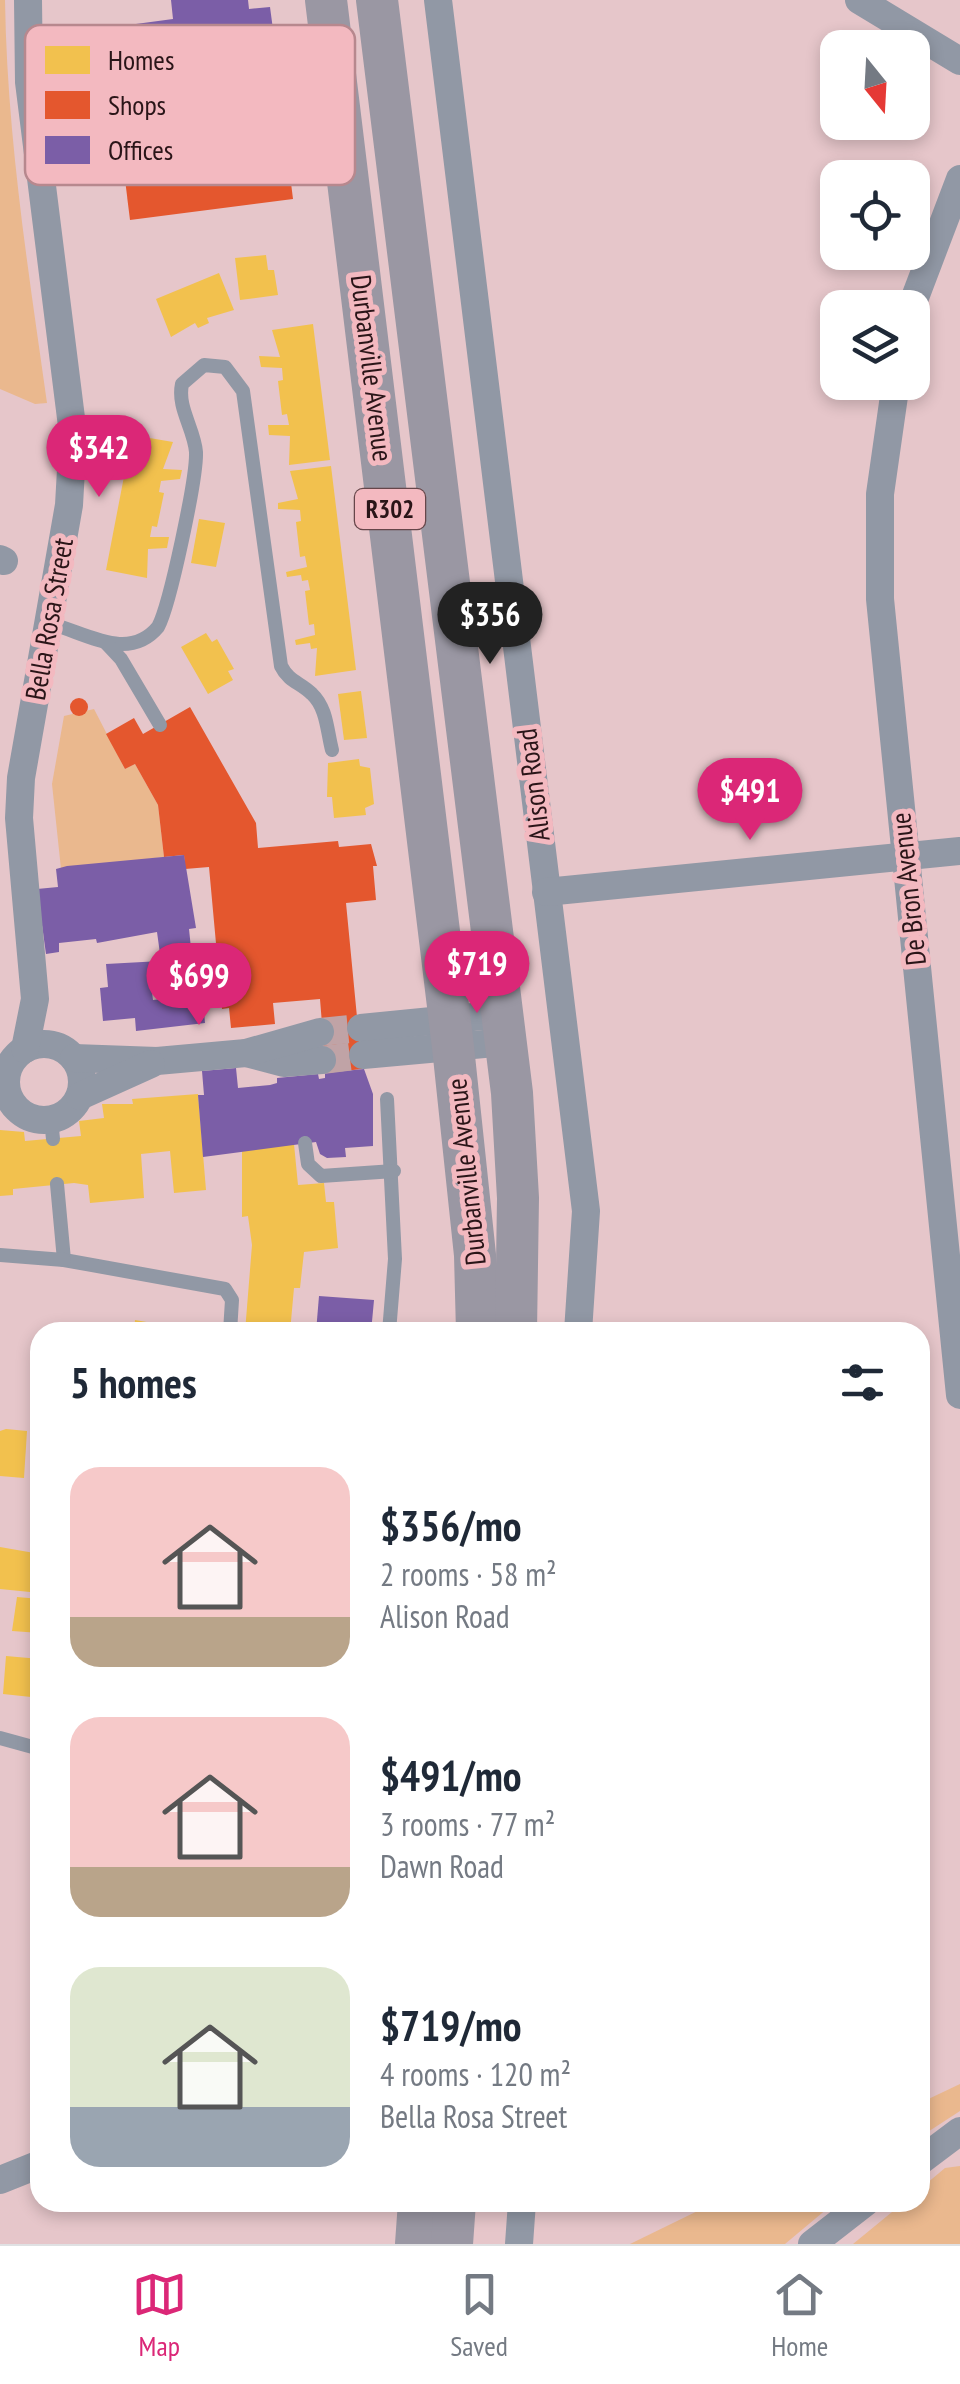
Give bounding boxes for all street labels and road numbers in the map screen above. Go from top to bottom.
street label: Durbanville Avenue [343,273,402,463]
road number: R302 [355,489,425,529]
street label: Bella Rosa Street [16,535,81,703]
street label: Alison Road [507,727,558,844]
street label: De Bron Avenue [881,811,934,967]
street label: Durbanville Avenue [437,1077,494,1267]

